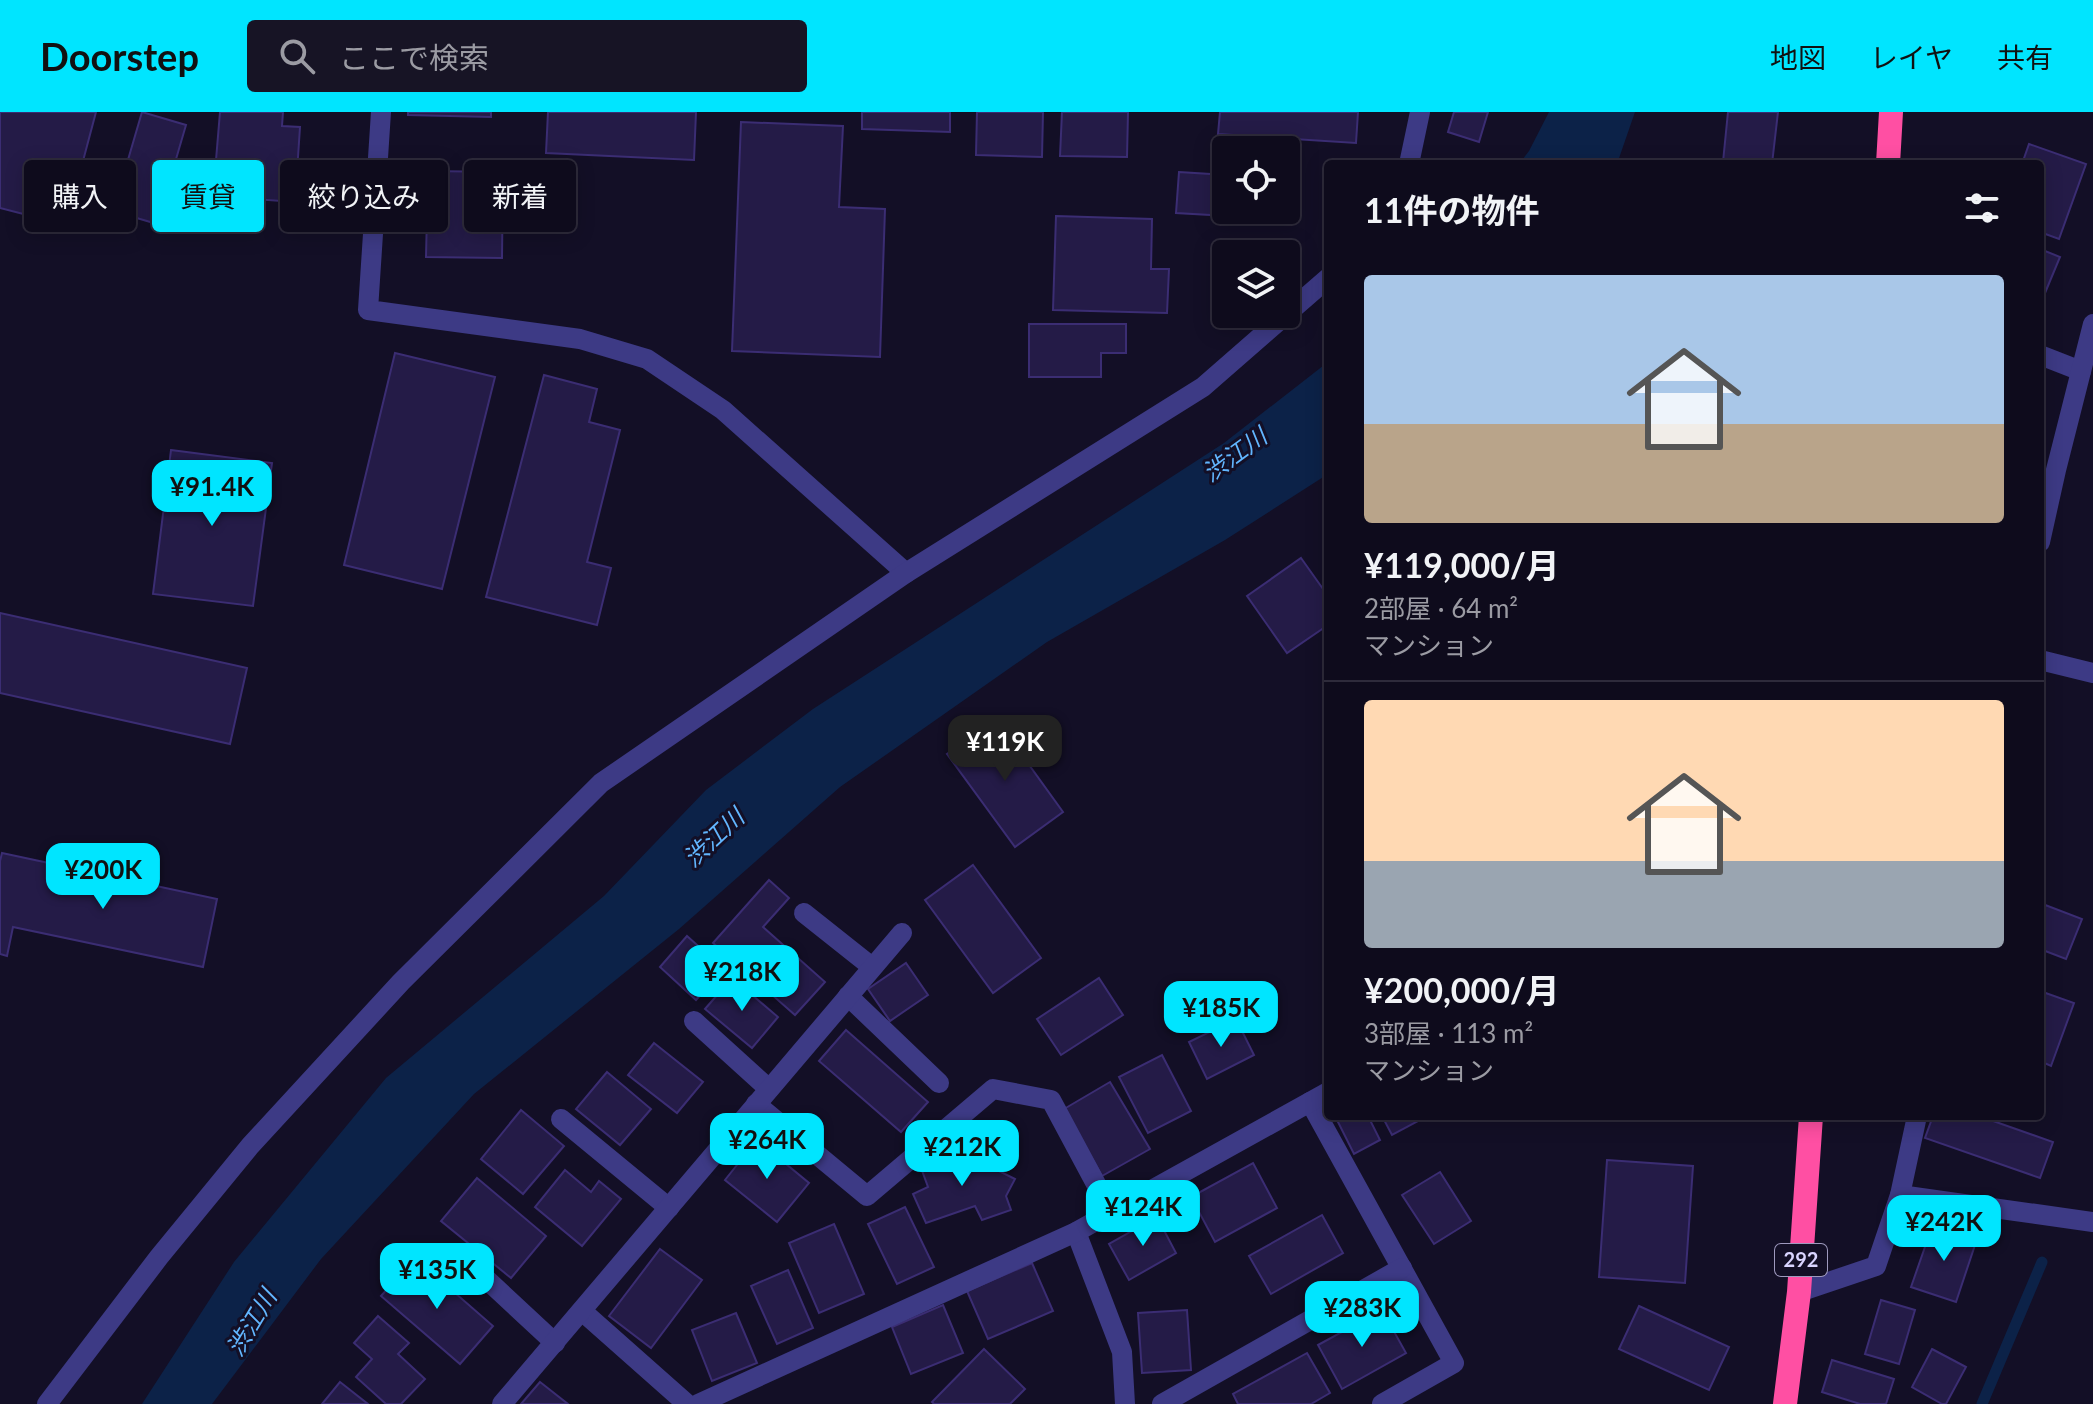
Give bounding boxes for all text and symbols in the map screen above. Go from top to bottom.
search box [247,20,807,92]
text: Doorstep [40,33,199,79]
icon: search [275,34,319,78]
text: ここで検索 [339,39,489,75]
text: 地図 [1770,40,1826,74]
text: レイヤ [1870,40,1953,74]
text: 共有 [1997,40,2053,74]
map controls [1212,136,1300,328]
button: locate [1212,136,1300,224]
chip: 購入 [24,160,136,232]
chip: 賃貸 [152,160,264,232]
chip: 絞り込み [280,160,448,232]
chip: 新着 [464,160,576,232]
icon: filters [1960,186,2004,230]
text: 11件の物件 [1364,189,1539,230]
button: layers [1212,240,1300,328]
icon: home [1612,327,1756,471]
water label: 渋江川 [1196,419,1274,487]
pin: ¥91.4K [147,460,277,528]
text: ¥91.4K [170,470,254,502]
text: ¥119,000/月 [1364,544,1560,585]
text: 2部屋 · 64 m² [1364,592,1518,624]
text: マンション [1364,629,1494,661]
pin: ¥119K [949,715,1061,783]
text: ¥119K [966,725,1044,757]
icon: home [1612,752,1756,896]
water label: 渋江川 [677,800,751,872]
pin: ¥200K [47,843,159,911]
text: ¥200K [64,853,142,885]
pin: ¥218K [686,945,798,1013]
text: ¥218K [703,955,781,987]
text: ¥200,000/月 [1364,969,1560,1010]
pin: ¥185K [1165,981,1277,1049]
text: ¥185K [1182,991,1260,1023]
text: 3部屋 · 113 m² [1364,1017,1533,1049]
text: マンション [1364,1054,1494,1086]
pin: ¥264K [711,1113,823,1181]
pin: ¥212K [906,1120,1018,1188]
text: ¥264K [728,1123,806,1155]
text: ¥212K [923,1130,1001,1162]
pin: ¥124K [1087,1180,1199,1248]
text: ¥124K [1104,1190,1182,1222]
pin: ¥242K [1888,1195,2000,1263]
text: ¥242K [1905,1205,1983,1237]
pin: ¥135K [381,1243,493,1311]
road number: 292 [1775,1244,1827,1276]
text: ¥135K [398,1253,476,1285]
water label: 渋江川 [220,1281,283,1361]
pin: ¥283K [1306,1281,1418,1349]
text: ¥283K [1323,1291,1401,1323]

